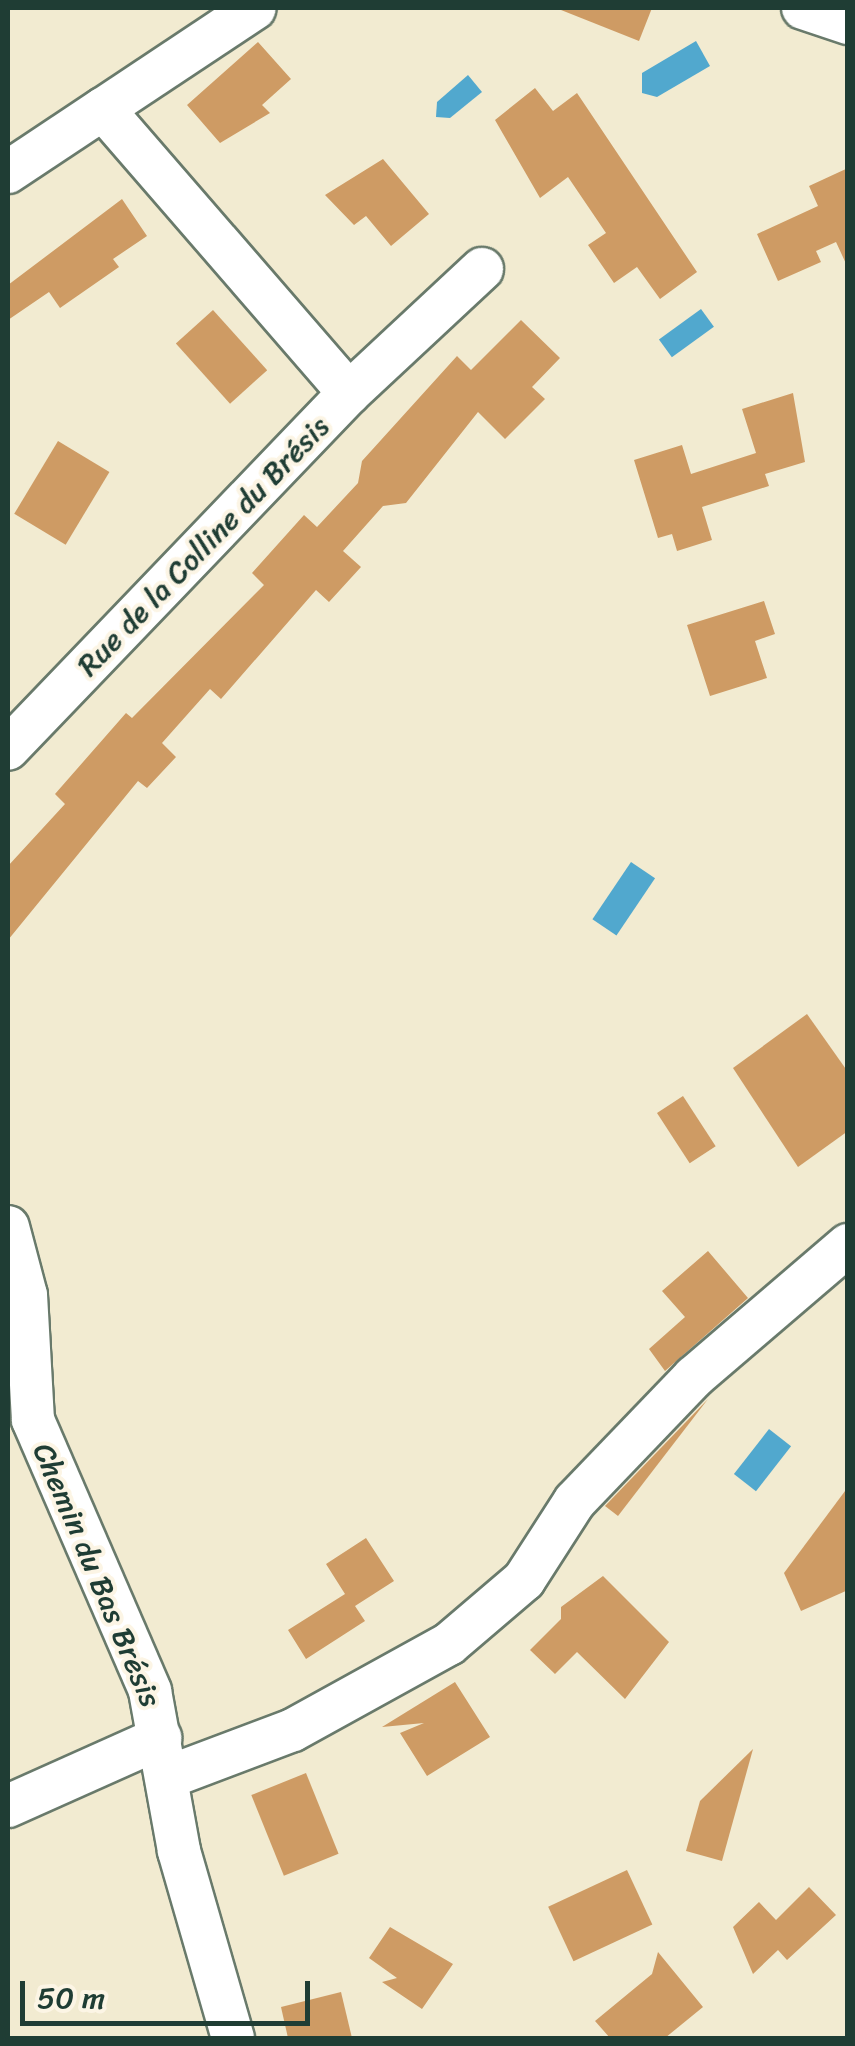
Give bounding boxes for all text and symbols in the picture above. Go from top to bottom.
street label: Rue de la Colline du Brésis [70,409,336,683]
street label: Chemin du Bas Brésis [25,1438,169,1712]
scale bar [25,1961,315,2023]
text: 50 m [37,1971,105,2025]

